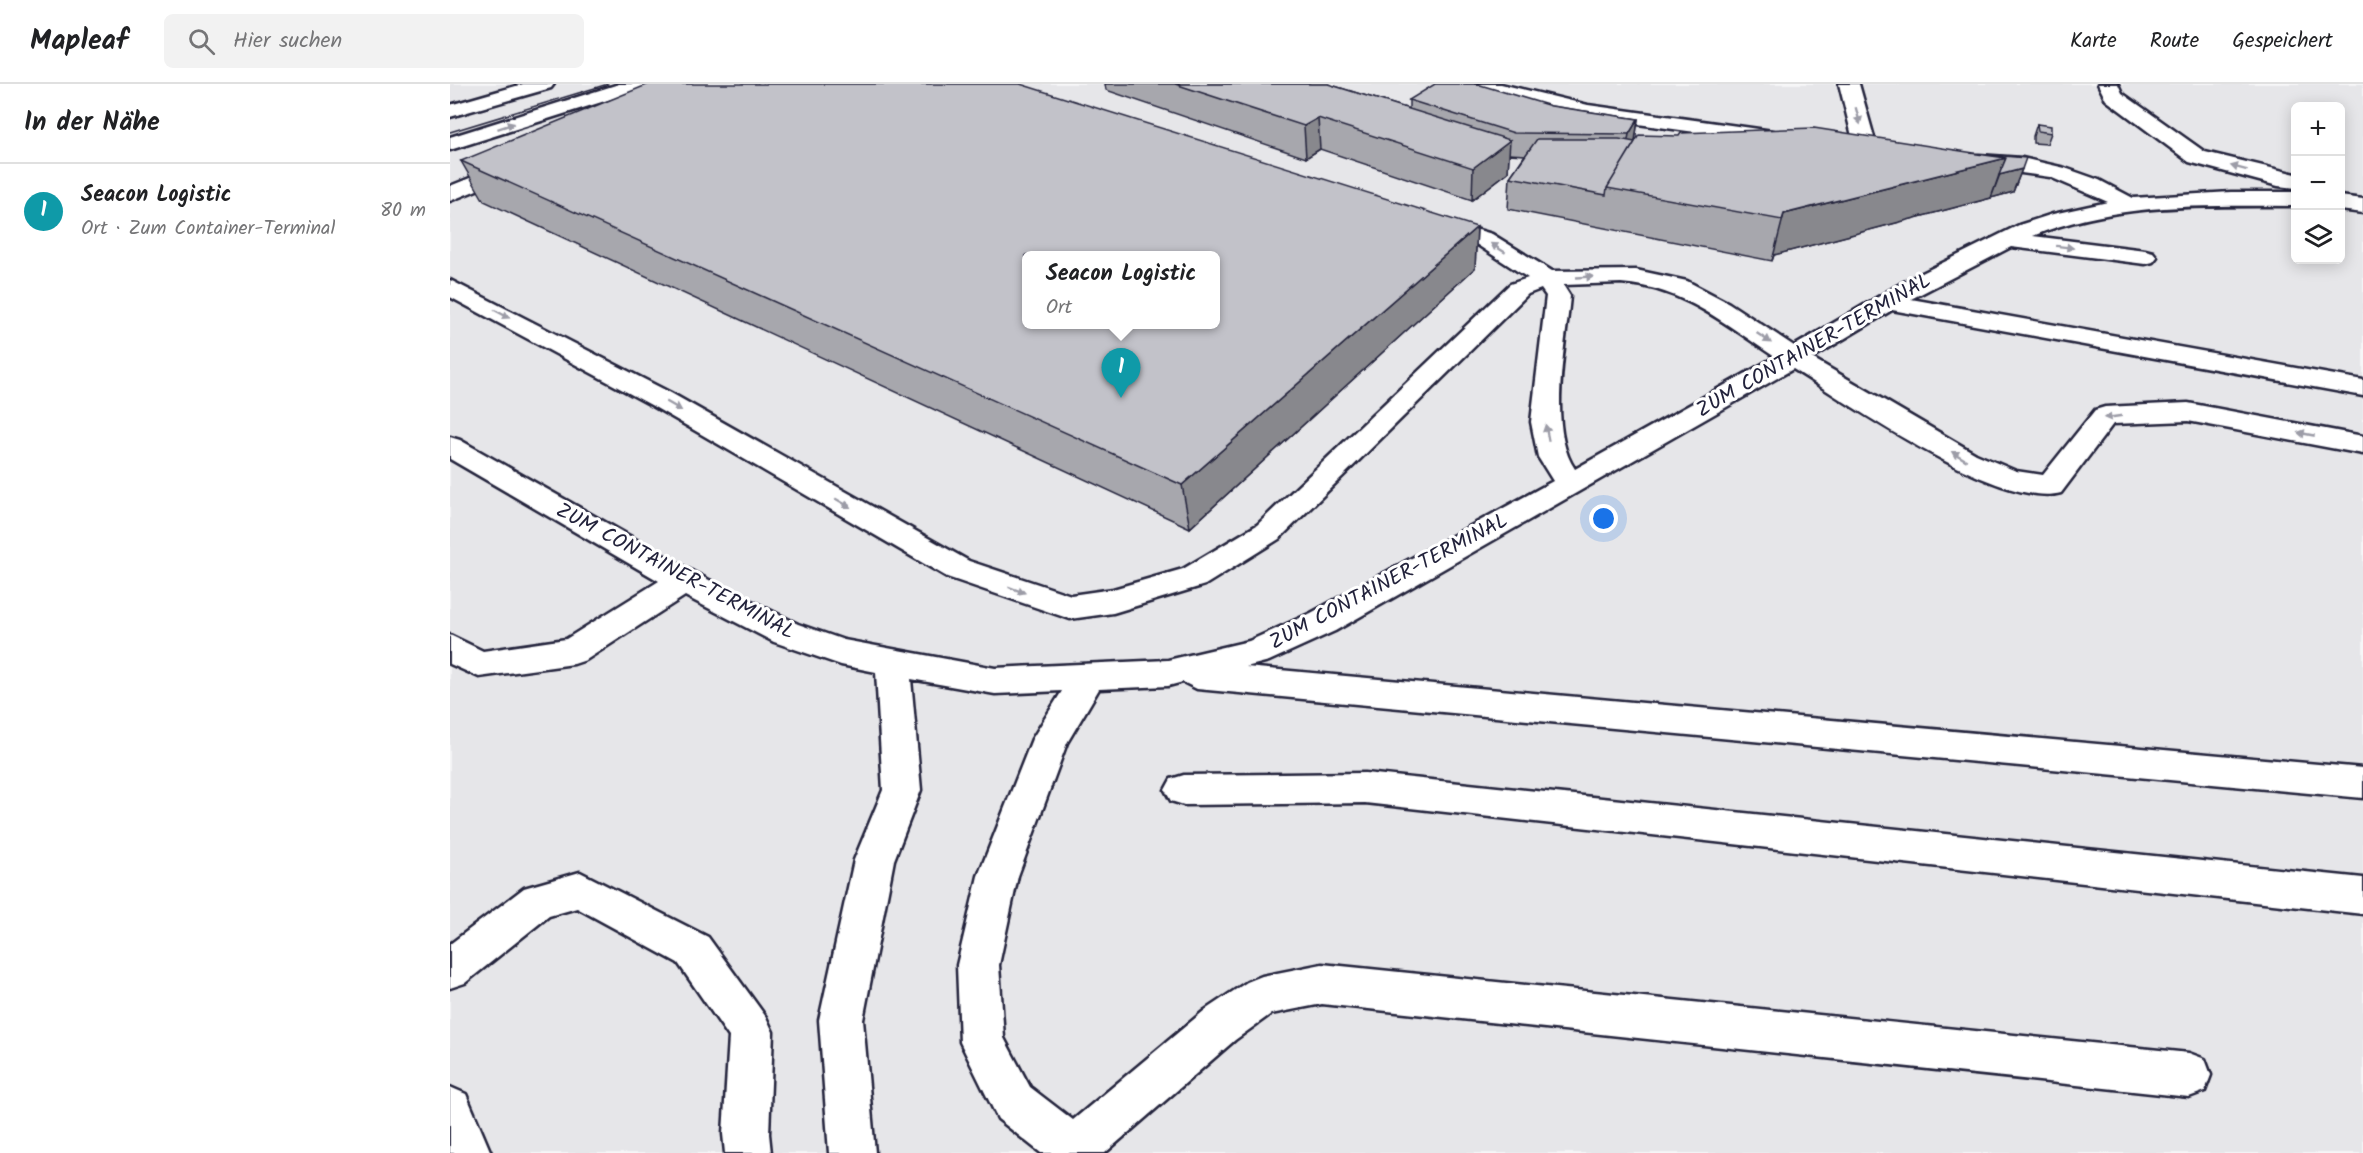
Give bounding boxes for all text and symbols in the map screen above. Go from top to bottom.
search box [164,14,584,68]
text: Mapleaf [30,19,128,64]
text: Hier suchen [233,24,342,59]
icon: search [185,25,218,58]
text: Karte [2070,25,2117,58]
text: Route [2150,25,2199,58]
text: Gespeichert [2232,25,2333,58]
text: In der Nähe [24,102,160,144]
map controls [2291,102,2345,264]
button: + [2291,102,2345,156]
one-way arrow [1854,107,1863,125]
one-way arrow [497,121,515,131]
button: − [2291,156,2345,210]
one-way arrow [2229,163,2248,173]
text: Seacon Logistic [81,178,232,213]
text: 1 [40,195,47,227]
text: 80 m [380,195,426,227]
button: layers [2291,210,2345,264]
text: Ort · Zum Container-Terminal [81,213,335,245]
one-way arrow [2056,242,2075,252]
one-way arrow [1490,243,1506,254]
popup [1022,251,1220,329]
text: Seacon Logistic [1046,257,1196,292]
street label: ZUM CONTAINER-TERMINAL [1690,265,1938,427]
one-way arrow [1575,272,1594,281]
text: Ort [1046,292,1072,324]
one-way arrow [493,309,510,319]
one-way arrow [1756,333,1772,344]
pin: 1 [1102,348,1140,398]
one-way arrow [666,401,683,411]
one-way arrow [2103,412,2122,421]
one-way arrow [1542,423,1551,442]
one-way arrow [2296,429,2315,438]
one-way arrow [1951,450,1967,461]
street label: ZUM CONTAINER-TERMINAL [550,495,800,649]
one-way arrow [835,498,852,508]
your location [1589,504,1618,533]
street label: ZUM CONTAINER-TERMINAL [1264,505,1514,659]
one-way arrow [1008,586,1026,595]

